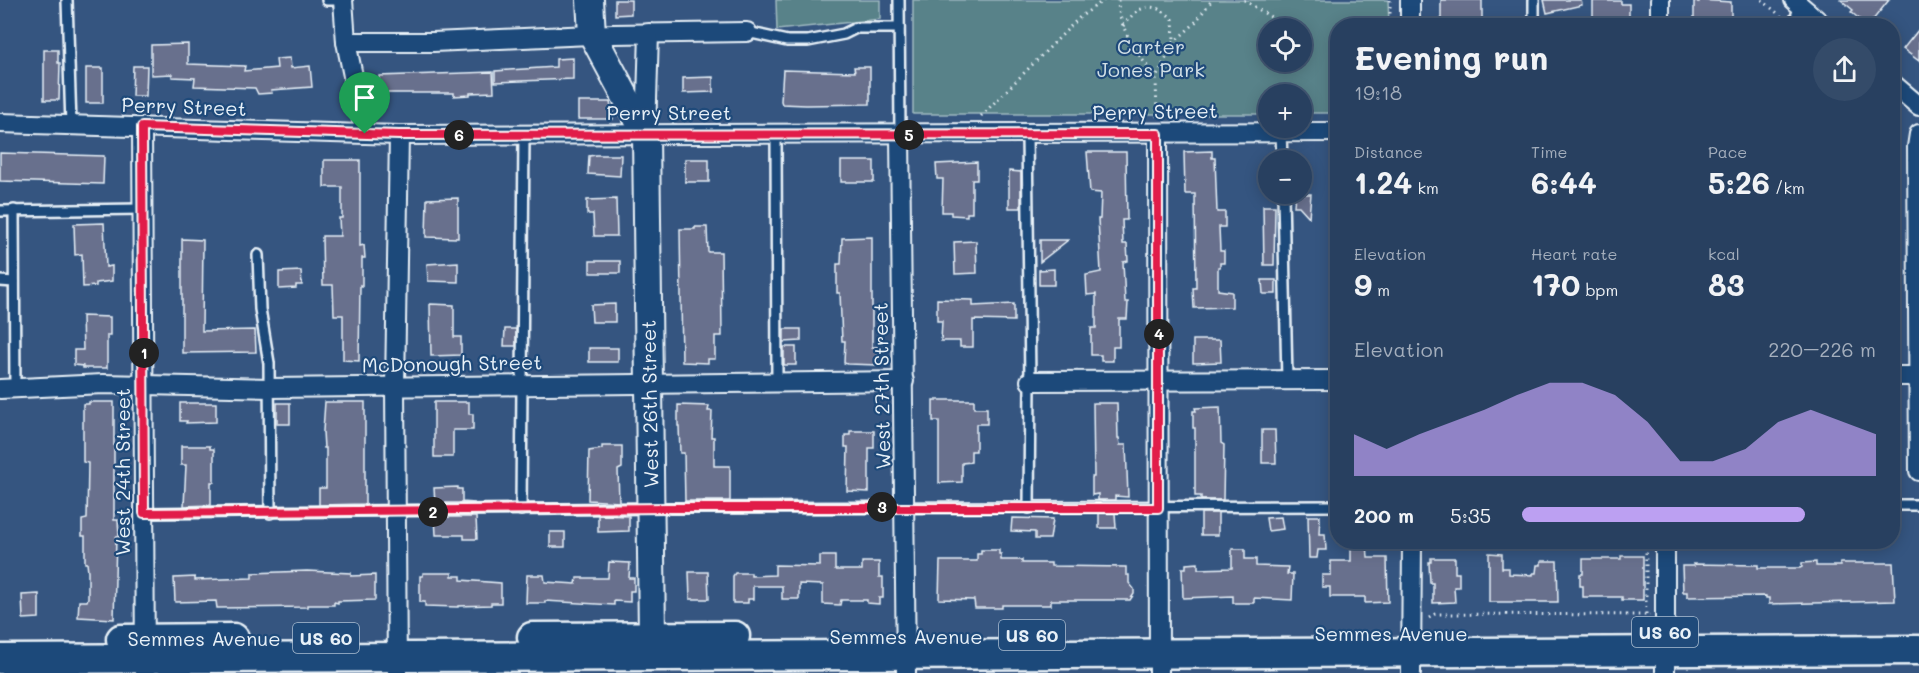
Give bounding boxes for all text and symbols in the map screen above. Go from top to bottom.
map controls [1258,18,1312,204]
button: locate [1258,18,1312,72]
park label: Carter Jones Park [1097,33,1205,82]
text: Evening run [1354,35,1548,78]
button: share [1813,38,1876,101]
pin [339,72,390,134]
text: 19:18 [1354,79,1402,105]
icon: arrive [348,81,381,114]
button: + [1258,84,1312,138]
street label: Perry Street [121,91,247,121]
street label: Perry Street [1092,97,1218,125]
street label: Perry Street [606,99,732,125]
pin: 6 [444,120,474,150]
pin: 5 [894,120,924,150]
text: 6 [454,124,464,145]
text: 5 [904,124,914,145]
text: Distance [1354,141,1423,162]
text: Time [1531,141,1567,162]
text: Pace [1708,141,1747,162]
button: − [1258,150,1312,204]
text: 1.24 [1354,162,1412,202]
text: 6:44 [1531,162,1597,202]
text: 5:26 [1708,162,1770,202]
text: km [1412,177,1439,198]
text: /km [1770,177,1805,198]
text: Elevation [1354,243,1426,264]
text: Heart rate [1531,243,1617,264]
text: kcal [1708,243,1740,264]
text: 9 [1354,264,1372,304]
text: 170 [1531,264,1580,304]
text: 83 [1708,264,1745,304]
text: m [1372,279,1390,300]
text: bpm [1580,279,1618,300]
street label: West 27th Street [867,302,895,470]
pin: 4 [1144,319,1174,349]
street label: West 26th Street [635,320,663,488]
text: 4 [1154,323,1164,344]
text: Elevation [1354,336,1444,362]
text: 220–226 m [1768,336,1876,362]
pin: 1 [129,338,159,368]
text: 1 [140,342,148,363]
street label: McDonough Street [362,348,542,378]
street label: West 24th Street [109,388,135,556]
pin: 3 [867,492,897,522]
text: 3 [877,496,887,517]
pin: 2 [418,497,448,527]
text: 2 [429,501,437,522]
text: 200 m [1354,502,1414,528]
text: 5:35 [1450,502,1491,528]
road number: US 60 [1632,617,1698,647]
road number: US 60 [999,620,1065,650]
street label: Semmes Avenue [1314,620,1468,646]
road number: US 60 [293,623,359,653]
street label: Semmes Avenue [829,623,983,649]
street label: Semmes Avenue [127,625,281,651]

